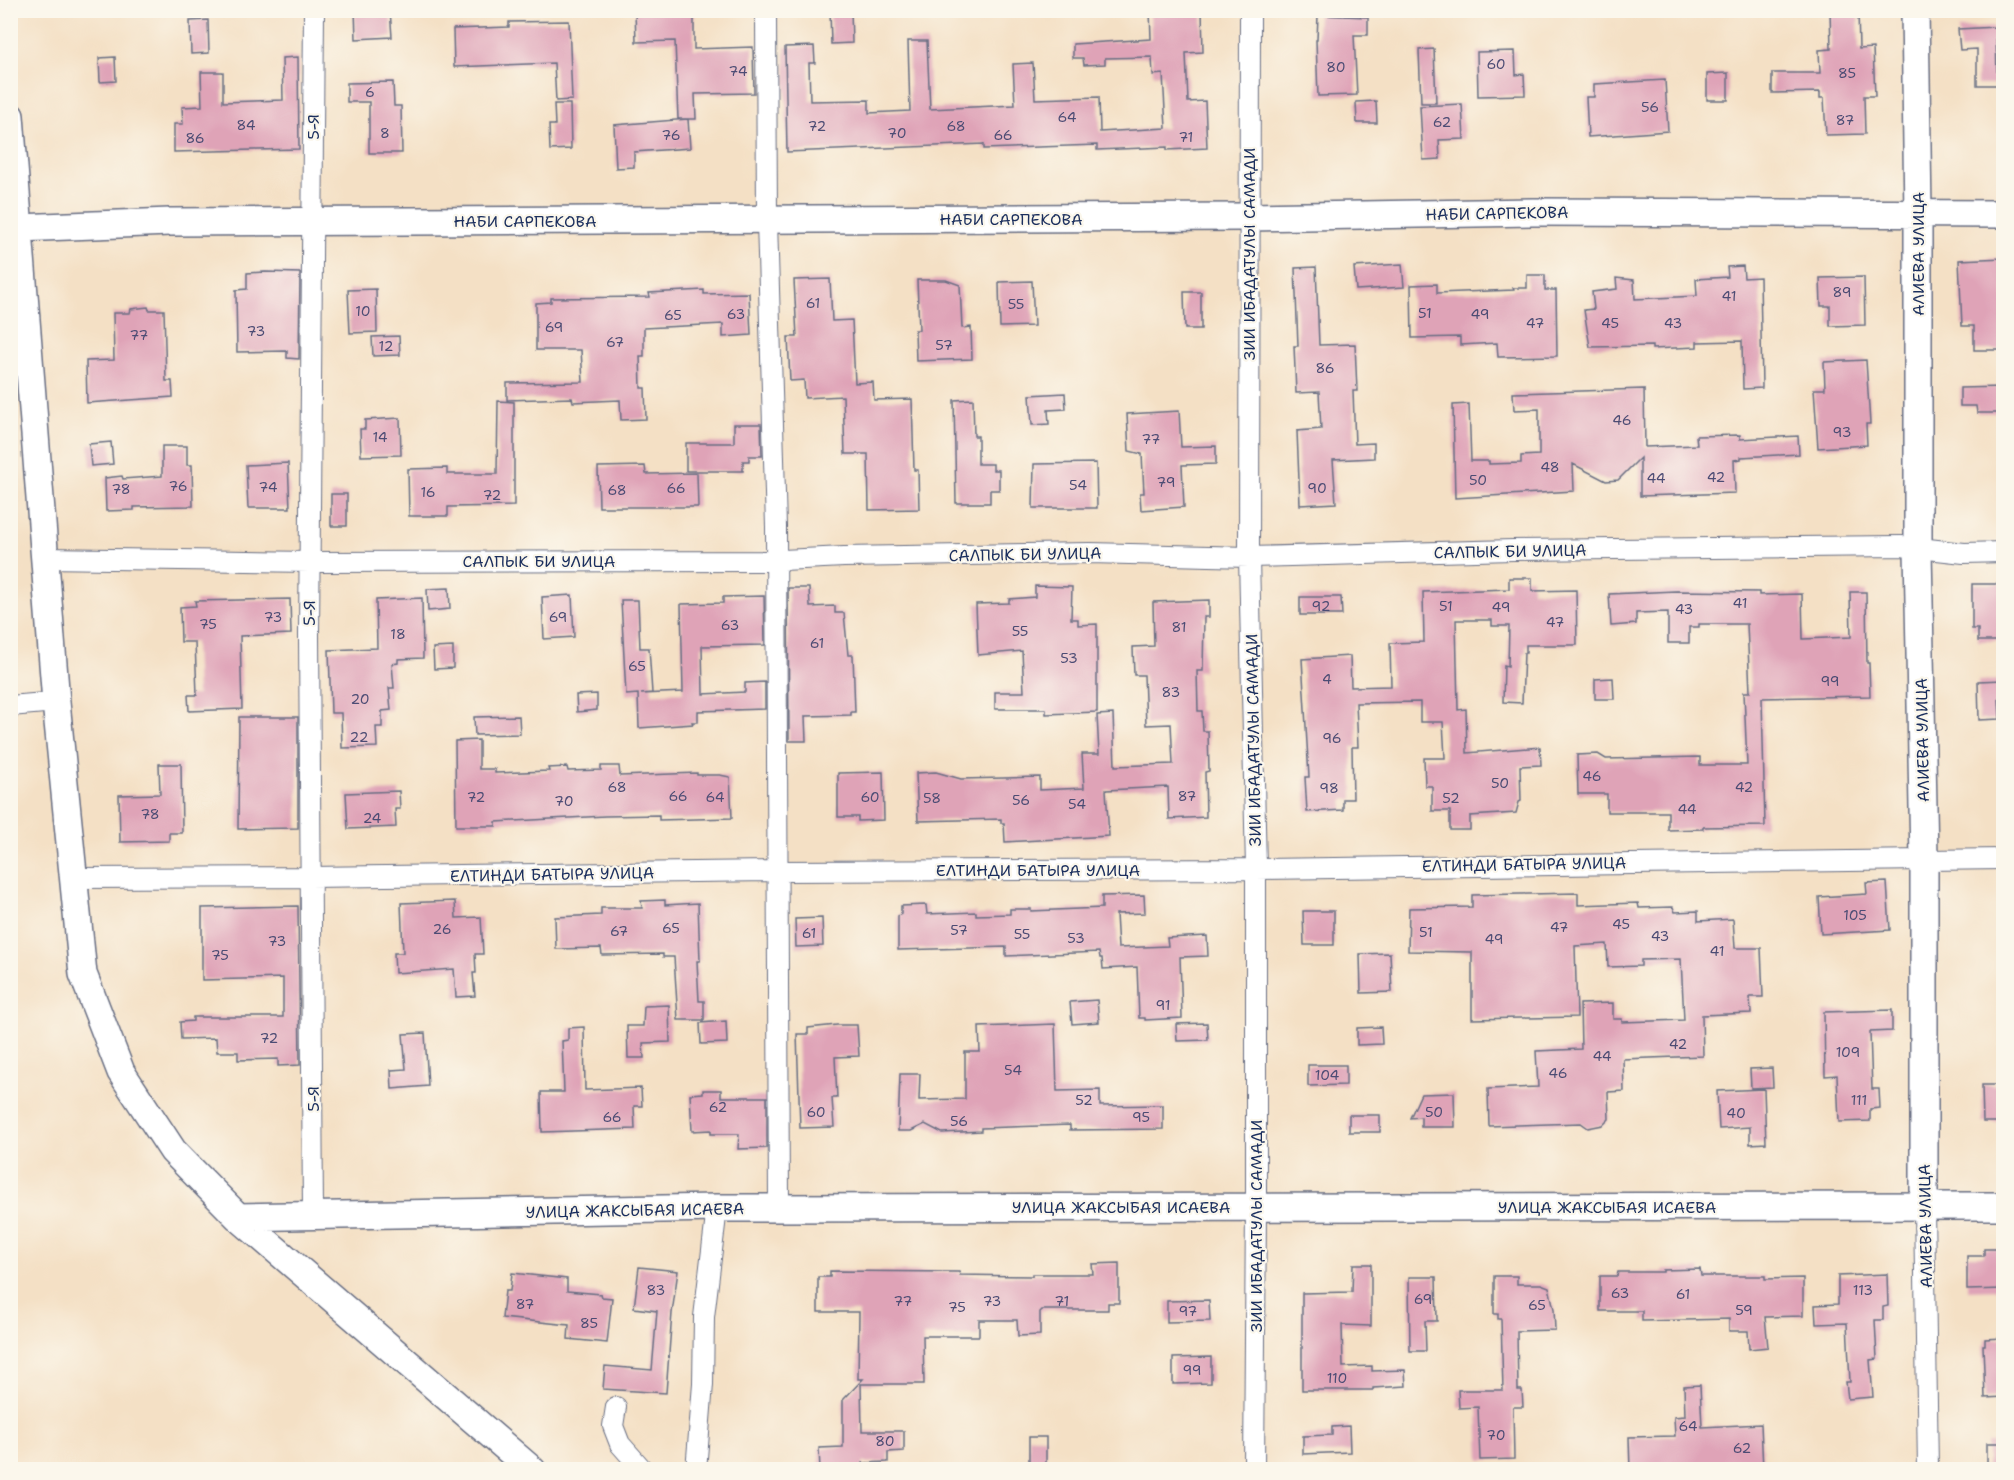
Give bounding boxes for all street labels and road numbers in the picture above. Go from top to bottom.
street label: 5-Я [303,114,324,140]
street label: ЗИИ ИБАДАТУЛЫ САМАДИ [1239,148,1260,360]
street label: АЛИЕВА УЛИЦА [1908,192,1929,316]
street label: НАБИ САРПЕКОВА [1425,202,1569,225]
street label: НАБИ САРПЕКОВА [939,209,1083,230]
street label: НАБИ САРПЕКОВА [453,211,597,232]
street label: САЛПЫК БИ УЛИЦА [1433,540,1587,563]
street label: САЛПЫК БИ УЛИЦА [948,543,1102,566]
street label: САЛПЫК БИ УЛИЦА [463,551,615,572]
street label: 5-Я [299,600,320,626]
street label: ЗИИ ИБАДАТУЛЫ САМАДИ [1241,634,1266,846]
street label: АЛИЕВА УЛИЦА [1911,678,1934,802]
street label: ЕЛТИНДИ БАТЫРА УЛИЦА [1422,852,1626,877]
street label: ЕЛТИНДИ БАТЫРА УЛИЦА [936,860,1140,881]
street label: ЕЛТИНДИ БАТЫРА УЛИЦА [450,862,654,887]
street label: 5-Я [303,1086,324,1112]
street label: ЗИИ ИБАДАТУЛЫ САМАДИ [1246,1120,1267,1332]
street label: АЛИЕВА УЛИЦА [1914,1164,1937,1288]
street label: УЛИЦА ЖАКСЫБАЯ ИСАЕВА [1012,1197,1230,1218]
street label: УЛИЦА ЖАКСЫБАЯ ИСАЕВА [1498,1197,1716,1218]
street label: УЛИЦА ЖАКСЫБАЯ ИСАЕВА [526,1198,744,1223]

